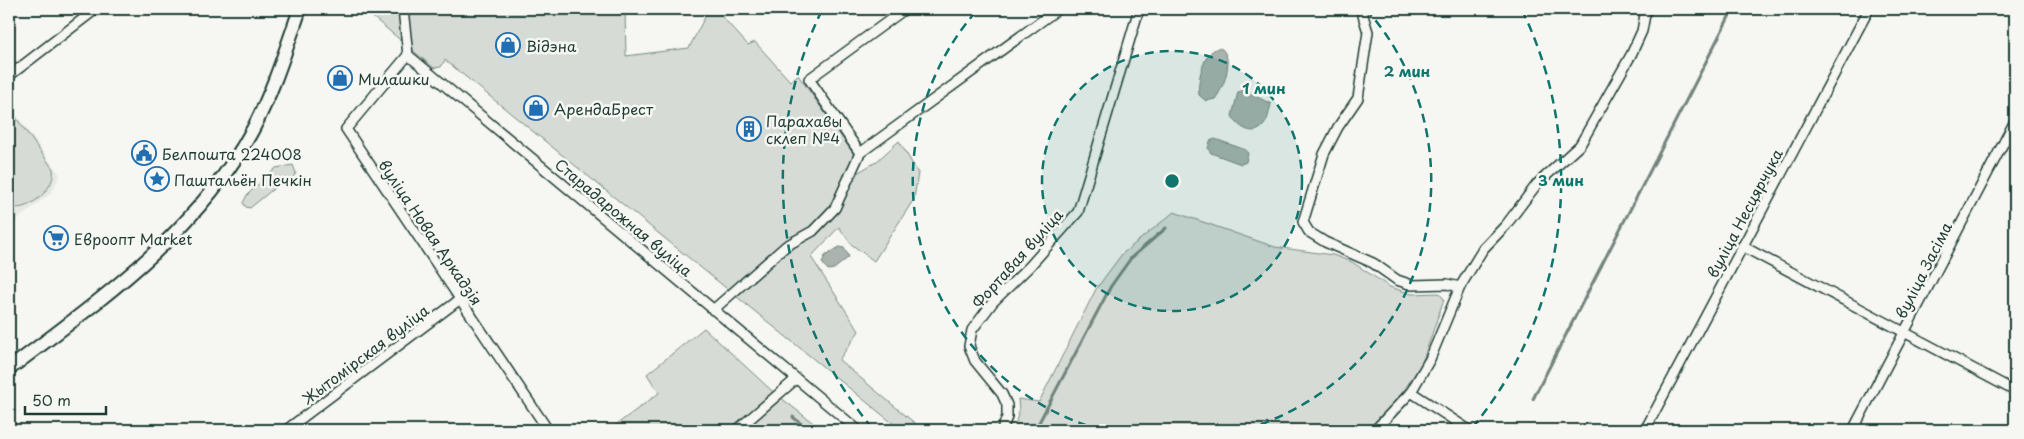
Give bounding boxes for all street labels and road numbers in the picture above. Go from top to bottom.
street label: вуліца Несцярчука [1700,144,1788,282]
street label: Старадарожная вуліца [550,152,698,282]
street label: вуліца Новая Аркадзія [374,154,488,310]
street label: Фортавая вуліца [966,203,1068,313]
street label: вуліца Засіма [1889,217,1958,322]
street label: Жытомірская вуліца [297,298,434,410]

